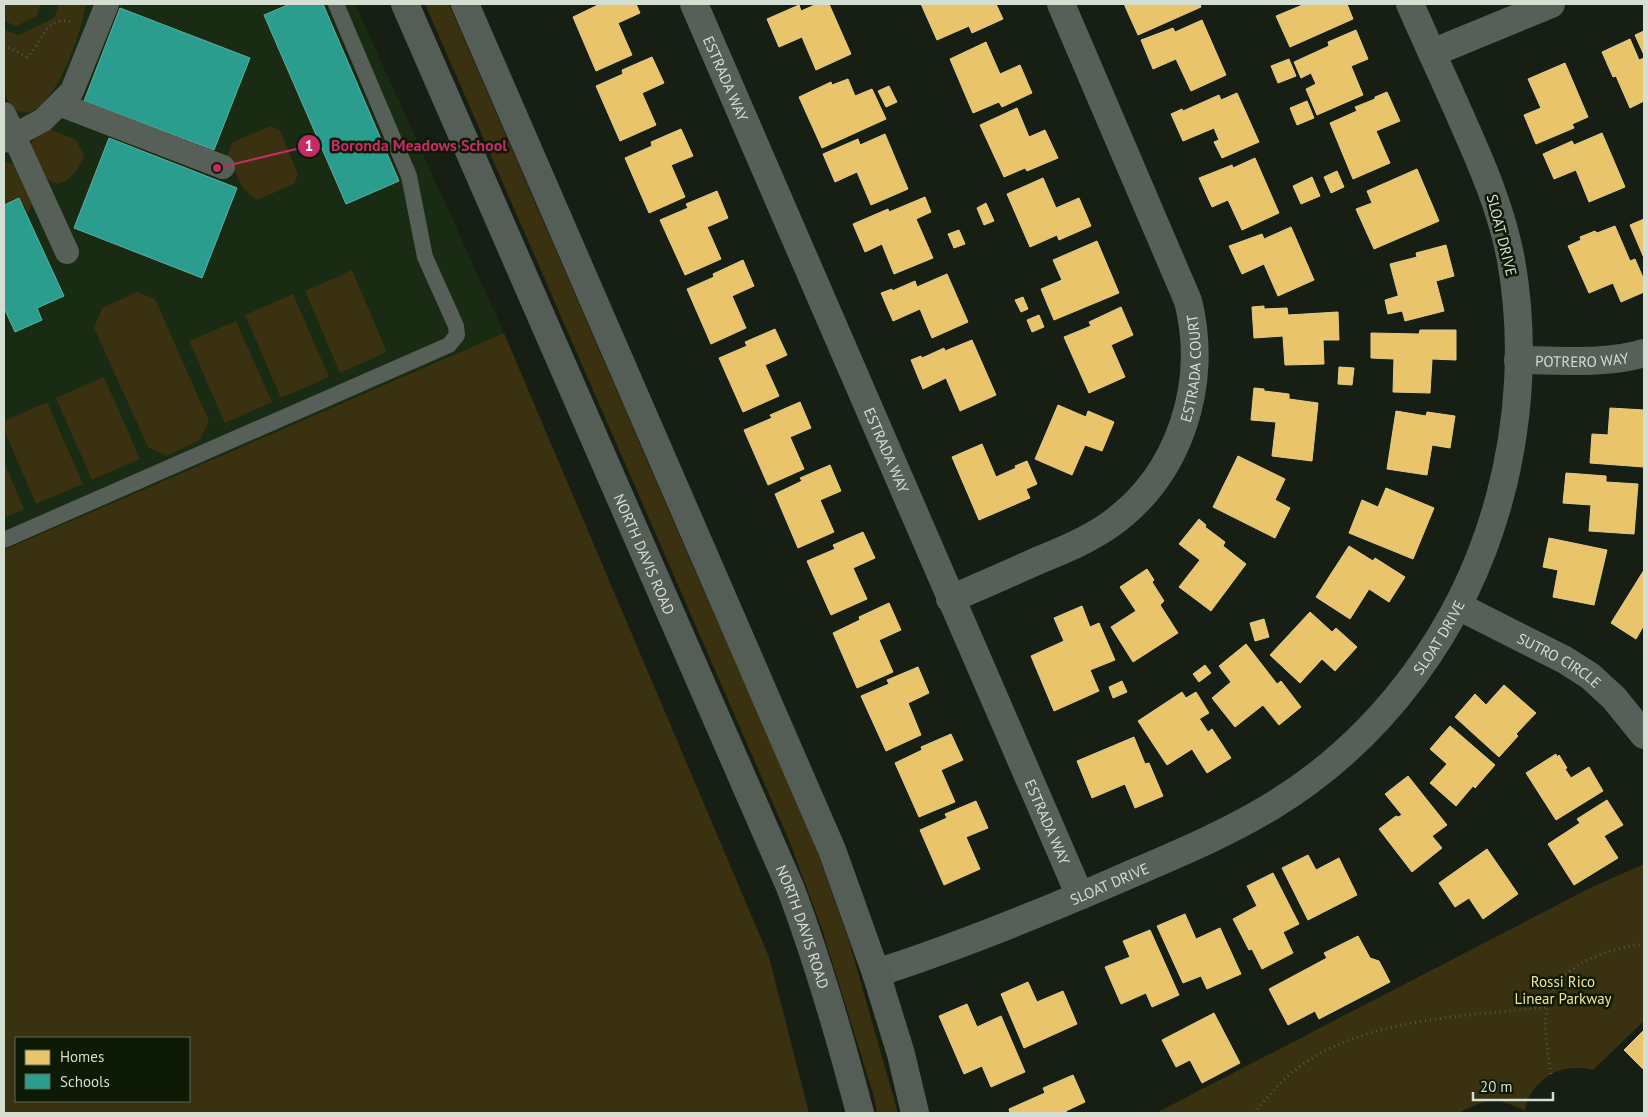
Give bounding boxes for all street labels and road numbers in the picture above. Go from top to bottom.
street label: ESTRADA WAY [699,33,753,125]
street label: SLOAT DRIVE [1483,192,1521,278]
street label: ESTRADA COURT [1175,313,1204,424]
street label: POTRERO WAY [1535,347,1631,371]
street label: ESTRADA WAY [860,404,914,496]
street label: NORTH DAVIS ROAD [610,491,679,617]
street label: SLOAT DRIVE [1408,597,1468,678]
street label: SUTRO CIRCLE [1514,628,1606,692]
street label: ESTRADA WAY [1021,776,1075,868]
street label: SLOAT DRIVE [1067,858,1151,909]
street label: NORTH DAVIS ROAD [772,862,834,991]

